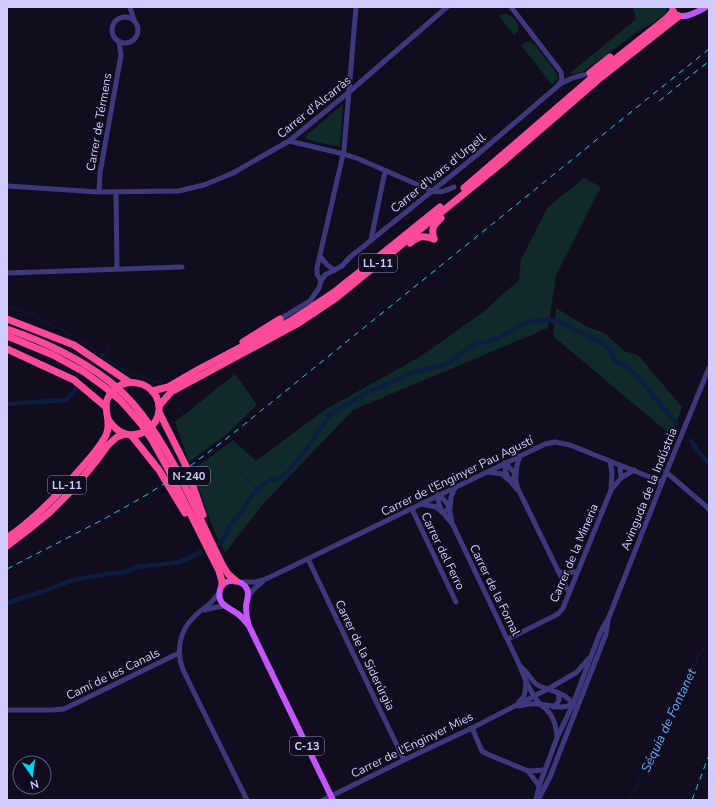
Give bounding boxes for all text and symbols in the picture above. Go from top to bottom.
street label: Carrer de Térmens [83,72,116,172]
street label: Carrer d'Alcarràs [274,72,355,142]
street label: Carrer d'Ivars d'Urgell [387,129,489,216]
road number: LL-11 [359,254,397,272]
street label: Avinguda de la Indústria [617,425,681,553]
street label: Carrer de l'Enginyer Pau Agustí [378,432,537,520]
road number: N-240 [168,467,210,485]
road number: LL-11 [48,476,86,494]
street label: Carrer de la Mineria [546,501,602,605]
street label: Carrer del Ferro [417,510,469,593]
street label: Carrer de la Fornal [466,542,524,639]
street label: Carrer de la Siderúrgia [331,597,399,713]
street label: Camí de les Canals [64,644,163,704]
water label: Séquia de Fontanet [637,665,701,775]
street label: Carrer de l'Enginyer Mies [348,708,476,782]
road number: C-13 [290,737,324,755]
north arrow [12,755,52,795]
text: N [28,776,40,792]

